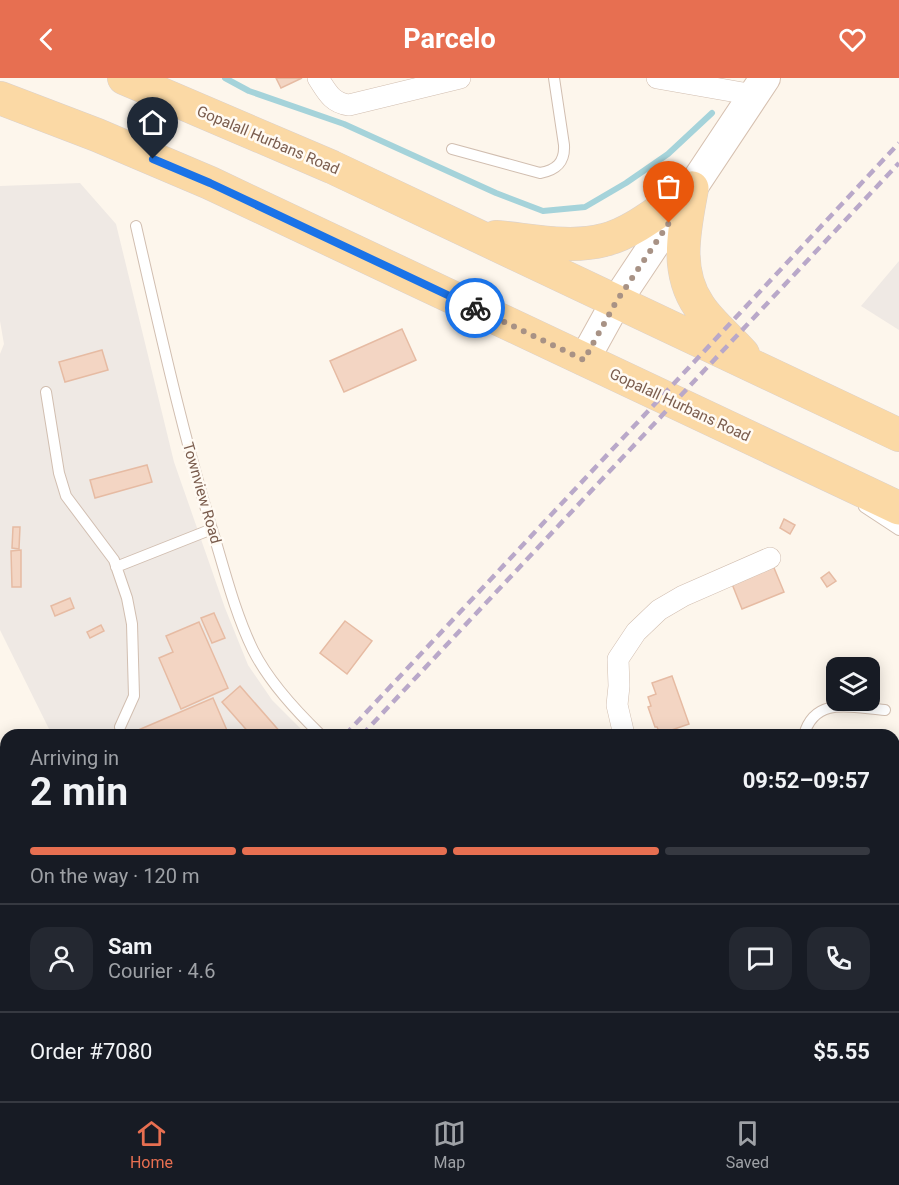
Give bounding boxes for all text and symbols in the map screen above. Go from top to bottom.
icon: back [30,23,63,56]
text: Parcelo [403,23,496,55]
icon: heart [836,23,869,56]
pin [127,97,178,159]
street label: Gopalall Hurbans Road [194,102,342,178]
icon: home [136,106,169,139]
pin [643,161,694,223]
icon: bag [652,170,685,203]
courier [445,278,505,338]
icon: bike [459,292,492,325]
street label: Gopalall Hurbans Road [607,365,753,445]
street label: Townview Road [179,440,225,546]
map controls [826,657,880,711]
button: layers [826,657,880,711]
text: Arriving in [30,746,119,770]
text: 09:52–09:57 [743,768,870,793]
text: 2 min [30,769,128,815]
text: On the way · 120 m [30,864,199,888]
button: person [30,927,93,990]
button: chat [729,927,792,990]
button: phone [807,927,870,990]
text: Sam [108,934,152,959]
text: Courier · 4.6 [108,959,215,983]
text: Order #7080 [30,1039,152,1064]
text: $5.55 [813,1039,870,1064]
tab: Home [130,1117,173,1172]
tab: Map [433,1117,466,1172]
tab: Saved [726,1117,769,1172]

